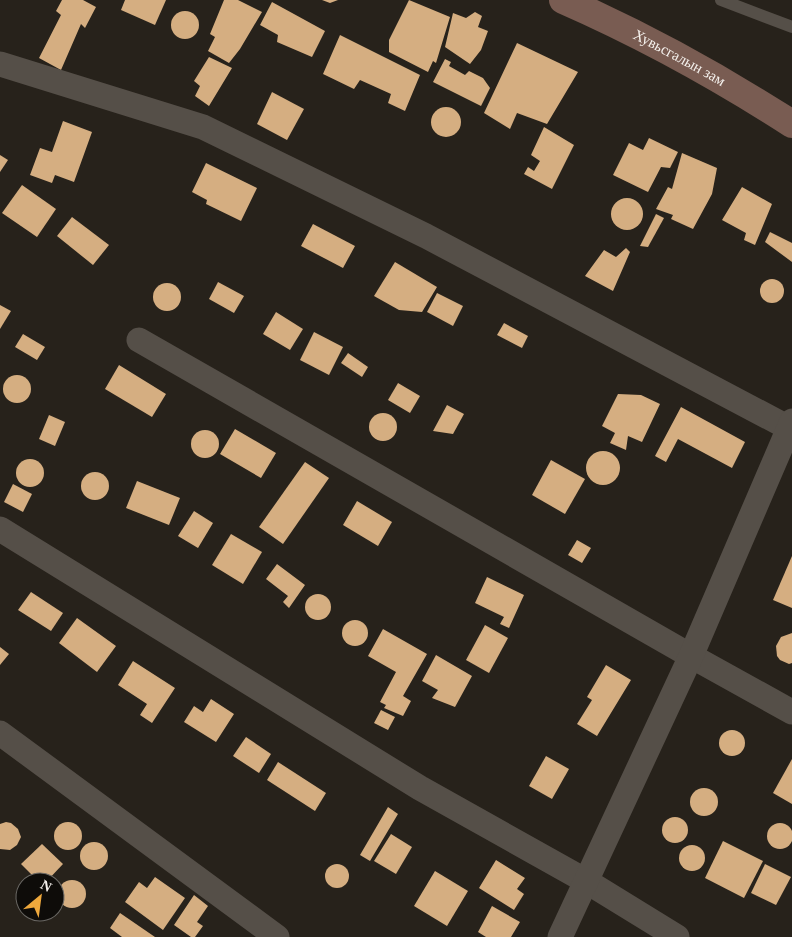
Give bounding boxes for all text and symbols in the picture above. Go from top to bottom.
street label: Хувьсгалын зам [631,26,729,89]
north arrow [15,872,65,922]
text: N [38,877,54,895]

